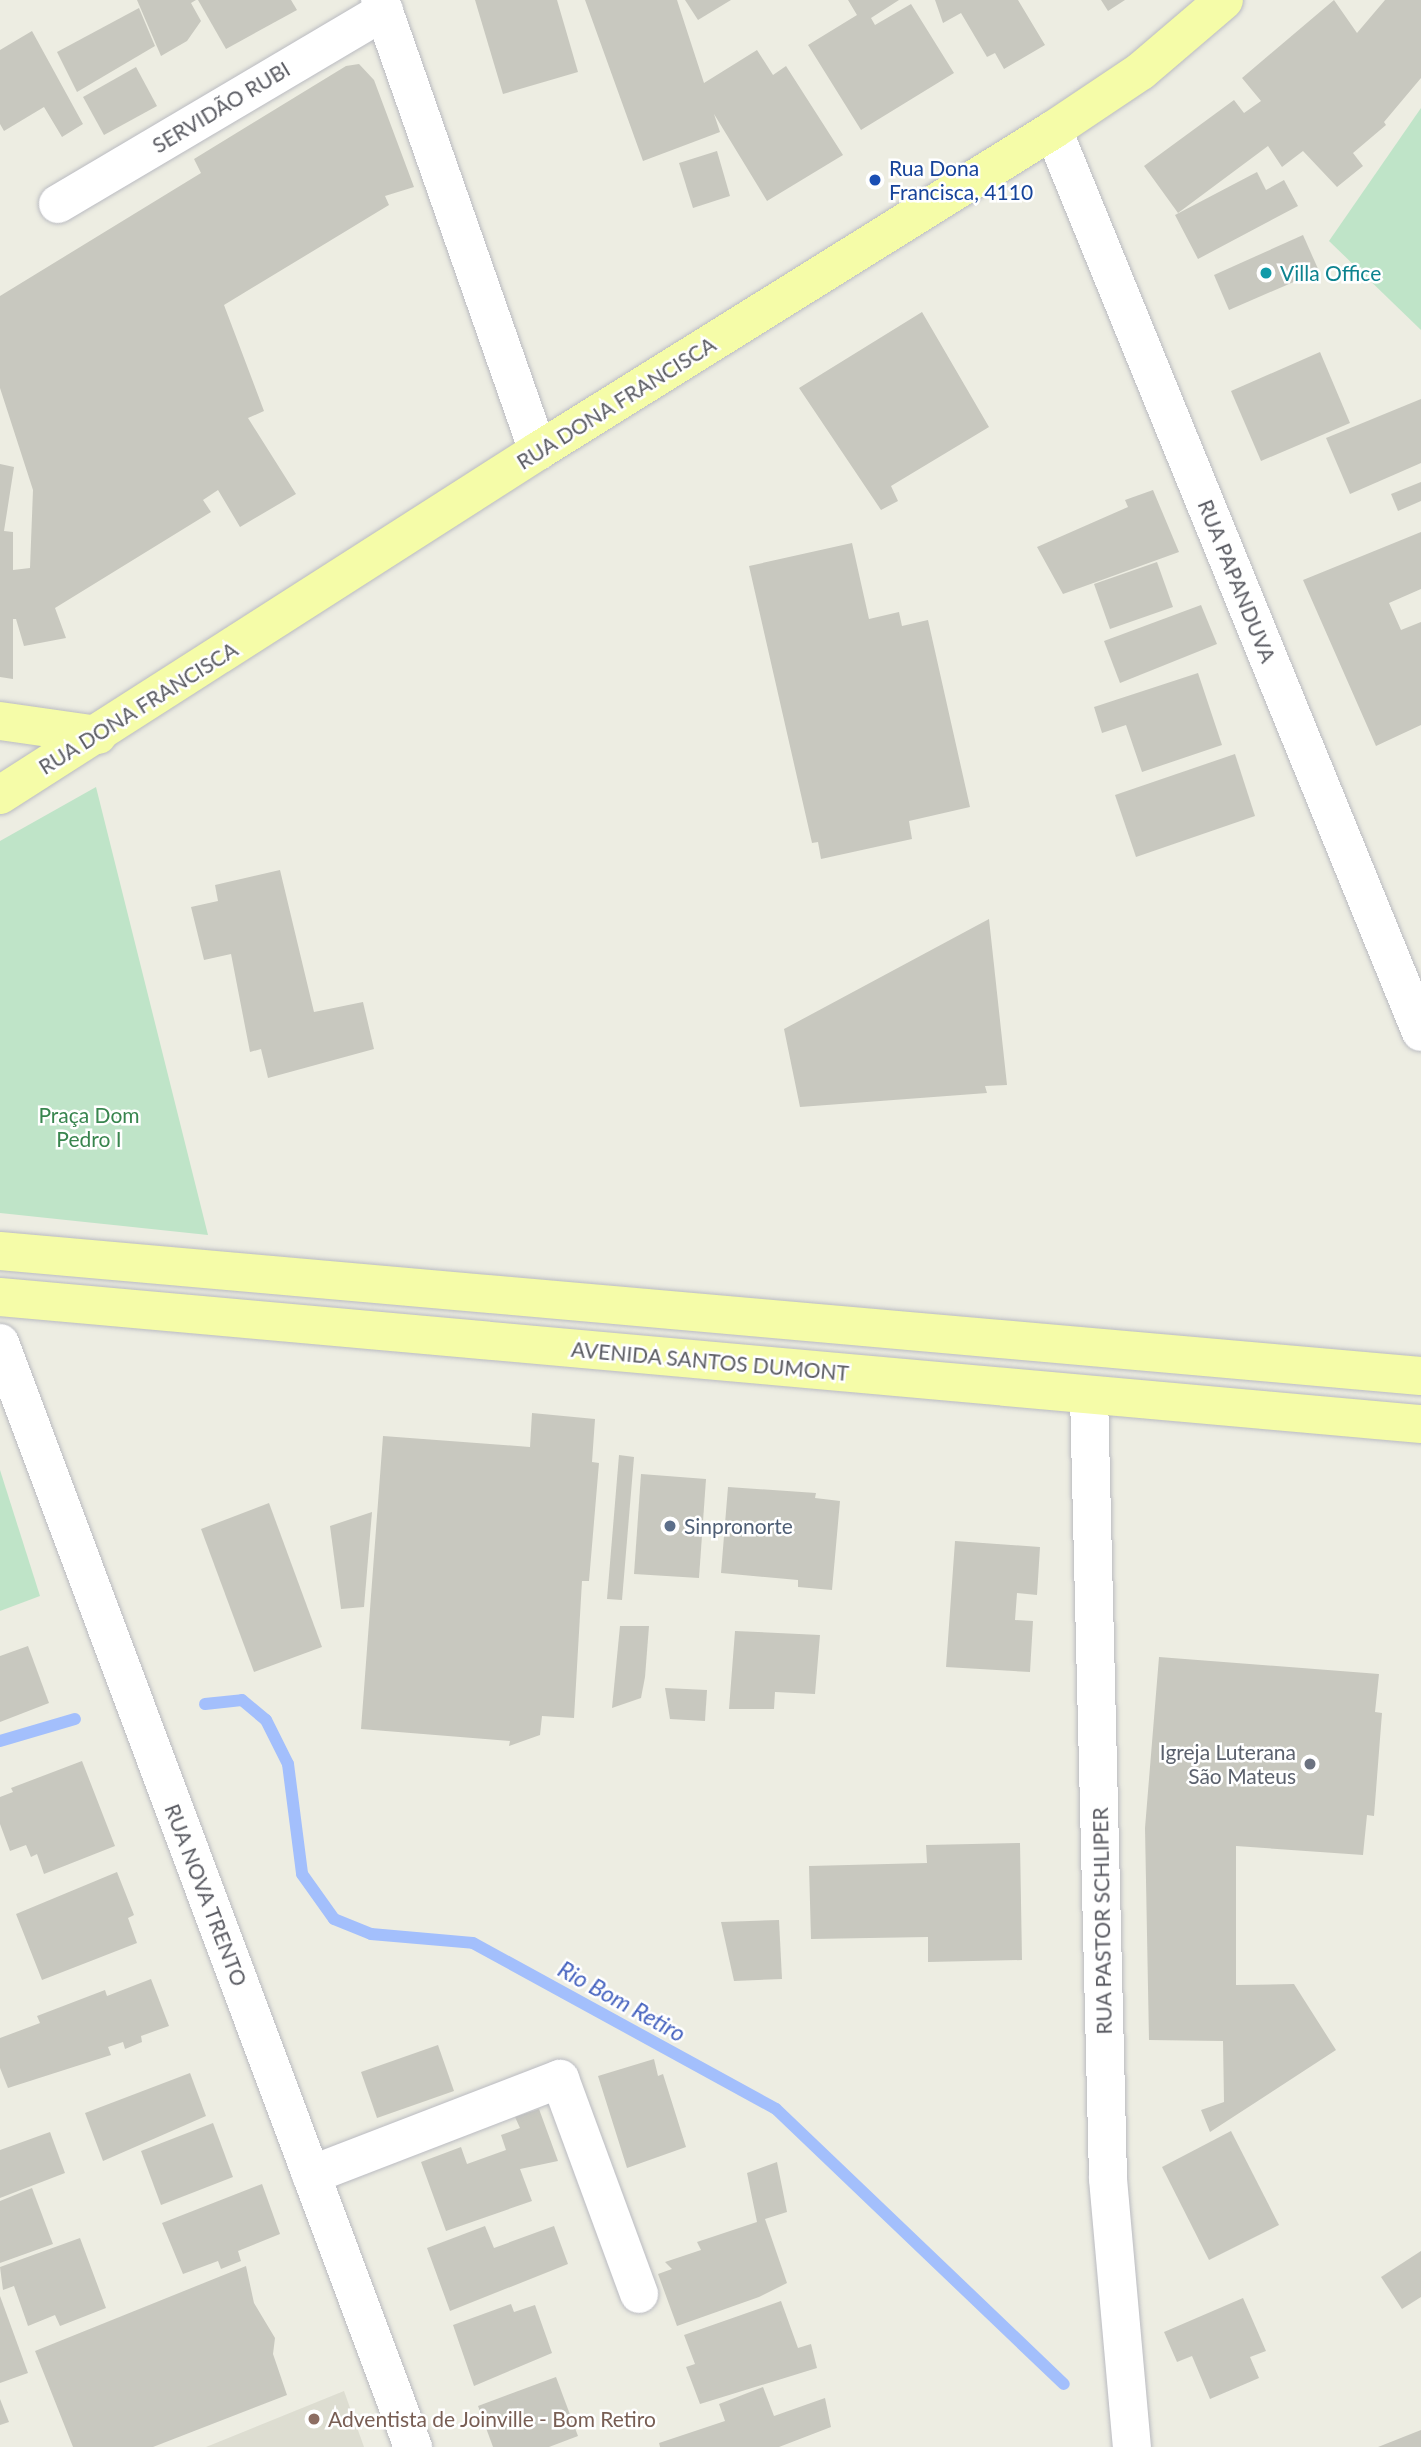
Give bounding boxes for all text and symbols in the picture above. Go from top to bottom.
street label: SERVIDÃO RUBI [148,56,294,158]
place label: Rua Dona Francisca, 4110 [889,155,1033,205]
marker: Rua Dona Francisca, 4110 [867,172,883,188]
place label: Villa Office [1280,260,1381,286]
marker: Villa Office [1258,265,1274,281]
street label: RUA DONA FRANCISCA [511,331,721,475]
street label: RUA PAPANDUVA [1193,496,1281,666]
street label: RUA DONA FRANCISCA [33,636,243,780]
park label: Praça Dom Pedro I [38,1102,140,1152]
street label: AVENIDA SANTOS DUMONT [570,1336,850,1386]
place label: Sinpronorte [684,1513,793,1539]
marker: Sinpronorte [662,1518,678,1534]
place label: Igreja Luterana São Mateus [1160,1739,1296,1789]
marker: Igreja Luterana São Mateus [1302,1756,1318,1772]
street label: RUA NOVA TRENTO [159,1799,253,1991]
street label: RUA PASTOR SCHLIPER [1087,1807,1117,2035]
water label: Rio Bom Retiro [554,1955,690,2047]
place label: Adventista de Joinville - Bom Retiro [328,2406,656,2432]
marker: Adventista de Joinville - Bom Retiro [306,2411,322,2427]

